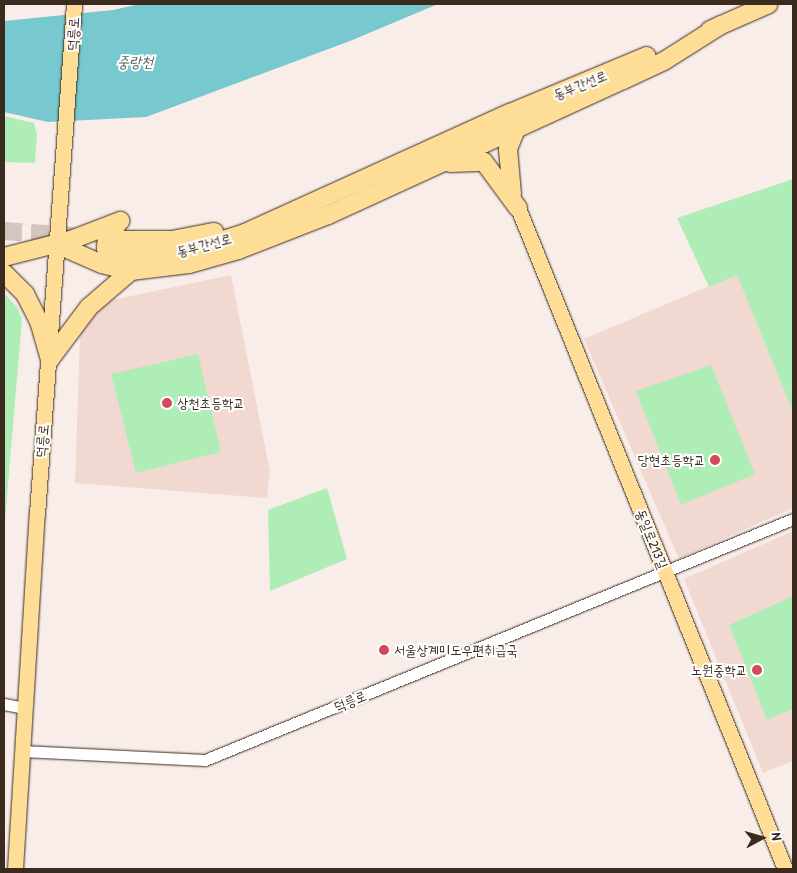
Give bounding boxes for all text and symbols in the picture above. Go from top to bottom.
street label: 덕릉로 [64,17,82,51]
water label: 중랑천 [117,53,153,71]
street label: 동부간선로 [551,67,609,103]
street label: 동부간선로 [175,230,233,260]
place label: 상천초등학교 [177,395,245,411]
marker: 상천초등학교 [161,397,173,409]
street label: 덕릉로 [32,423,52,459]
place label: 당현초등학교 [637,452,705,468]
marker: 당현초등학교 [709,454,721,466]
street label: 동일로213길 [632,507,672,571]
place label: 서울상계미도우편취급국 [394,642,518,658]
marker: 서울상계미도우편취급국 [378,644,390,656]
place label: 노원중학교 [691,662,747,678]
marker: 노원중학교 [751,664,763,676]
street label: 덕릉로 [331,687,369,715]
north arrow [737,813,787,863]
text: N [768,832,787,841]

